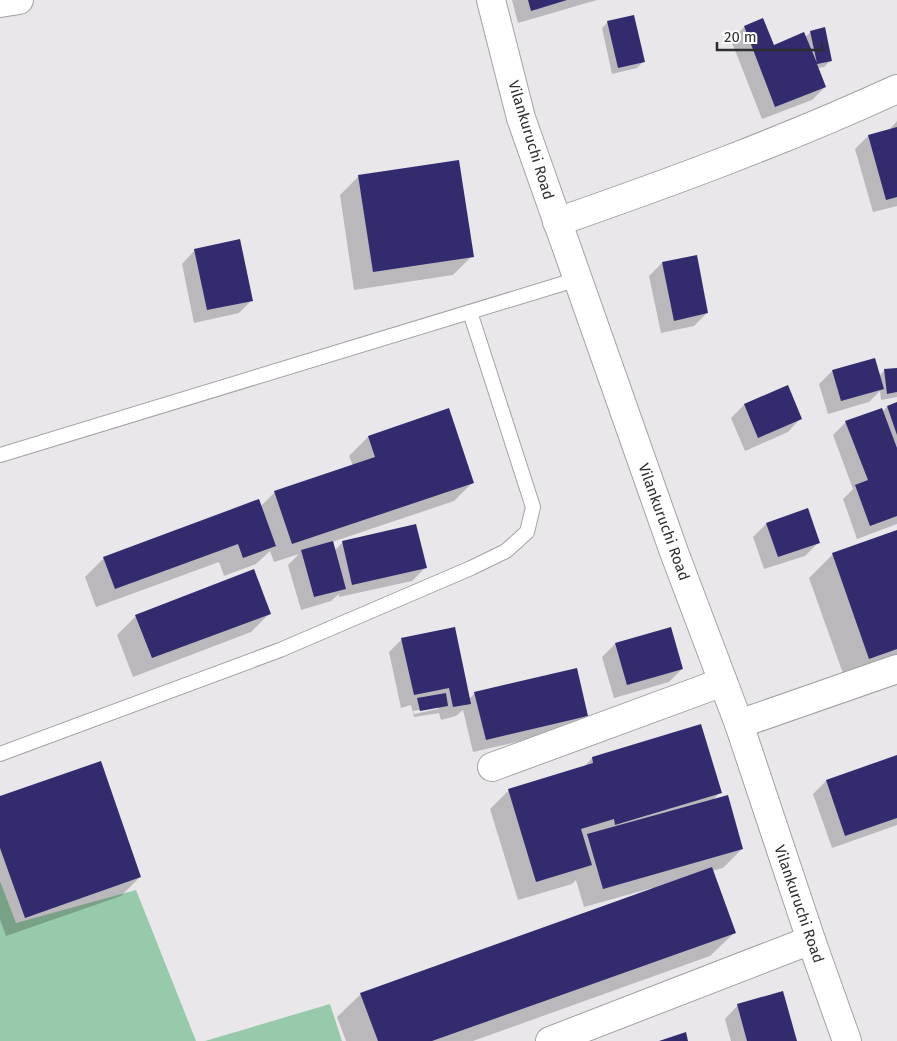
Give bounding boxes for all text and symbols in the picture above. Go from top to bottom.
scale bar [717,20,822,52]
text: 20 m [724,28,757,46]
street label: Vilankuruchi Road [504,78,558,202]
street label: Vilankuruchi Road [634,461,694,583]
street label: Vilankuruchi Road [770,843,828,965]

